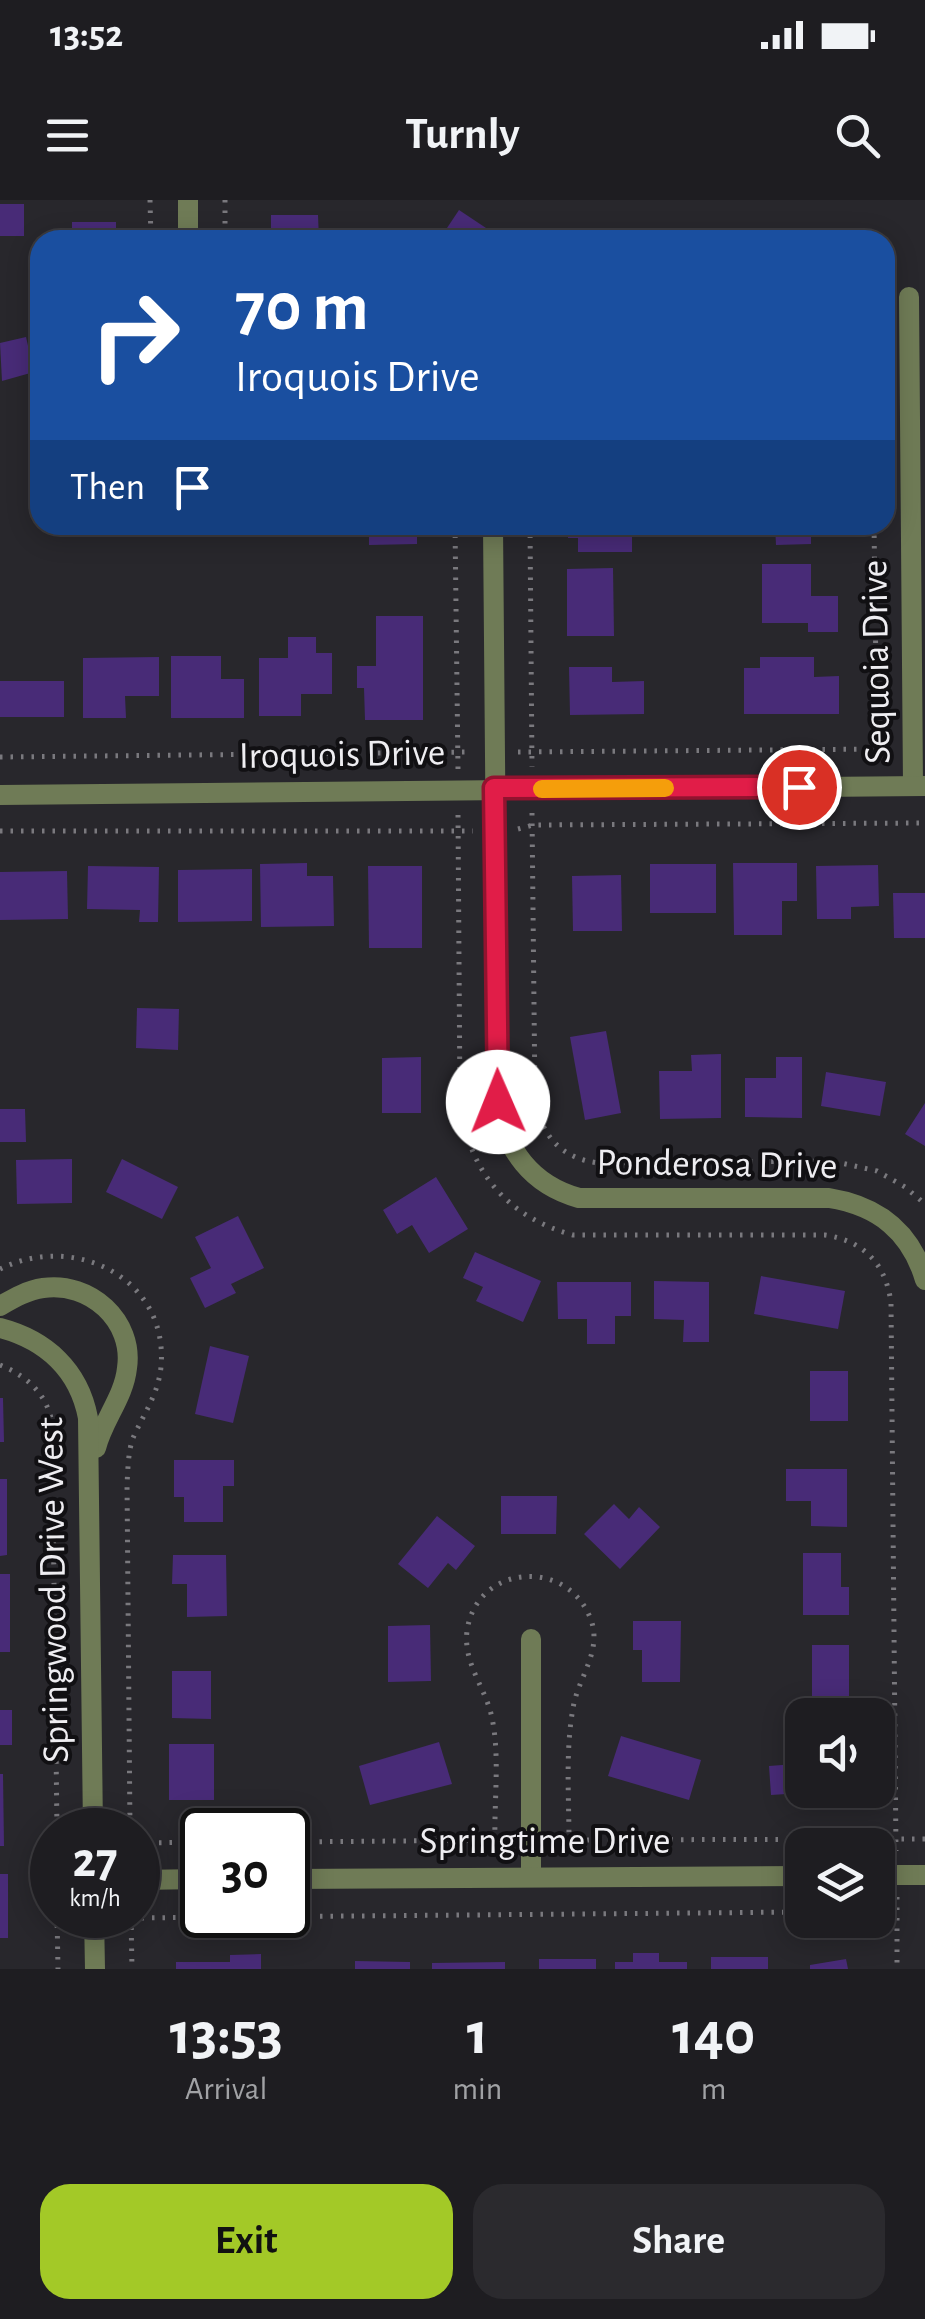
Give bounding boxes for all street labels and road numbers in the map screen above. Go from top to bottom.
street label: Sequoia Drive [856,560,898,764]
street label: Iroquois Drive [238,734,446,776]
street label: Ponderosa Drive [596,1144,838,1186]
street label: Springwood Drive West [32,1417,76,1763]
street label: Springtime Drive [419,1823,671,1861]

